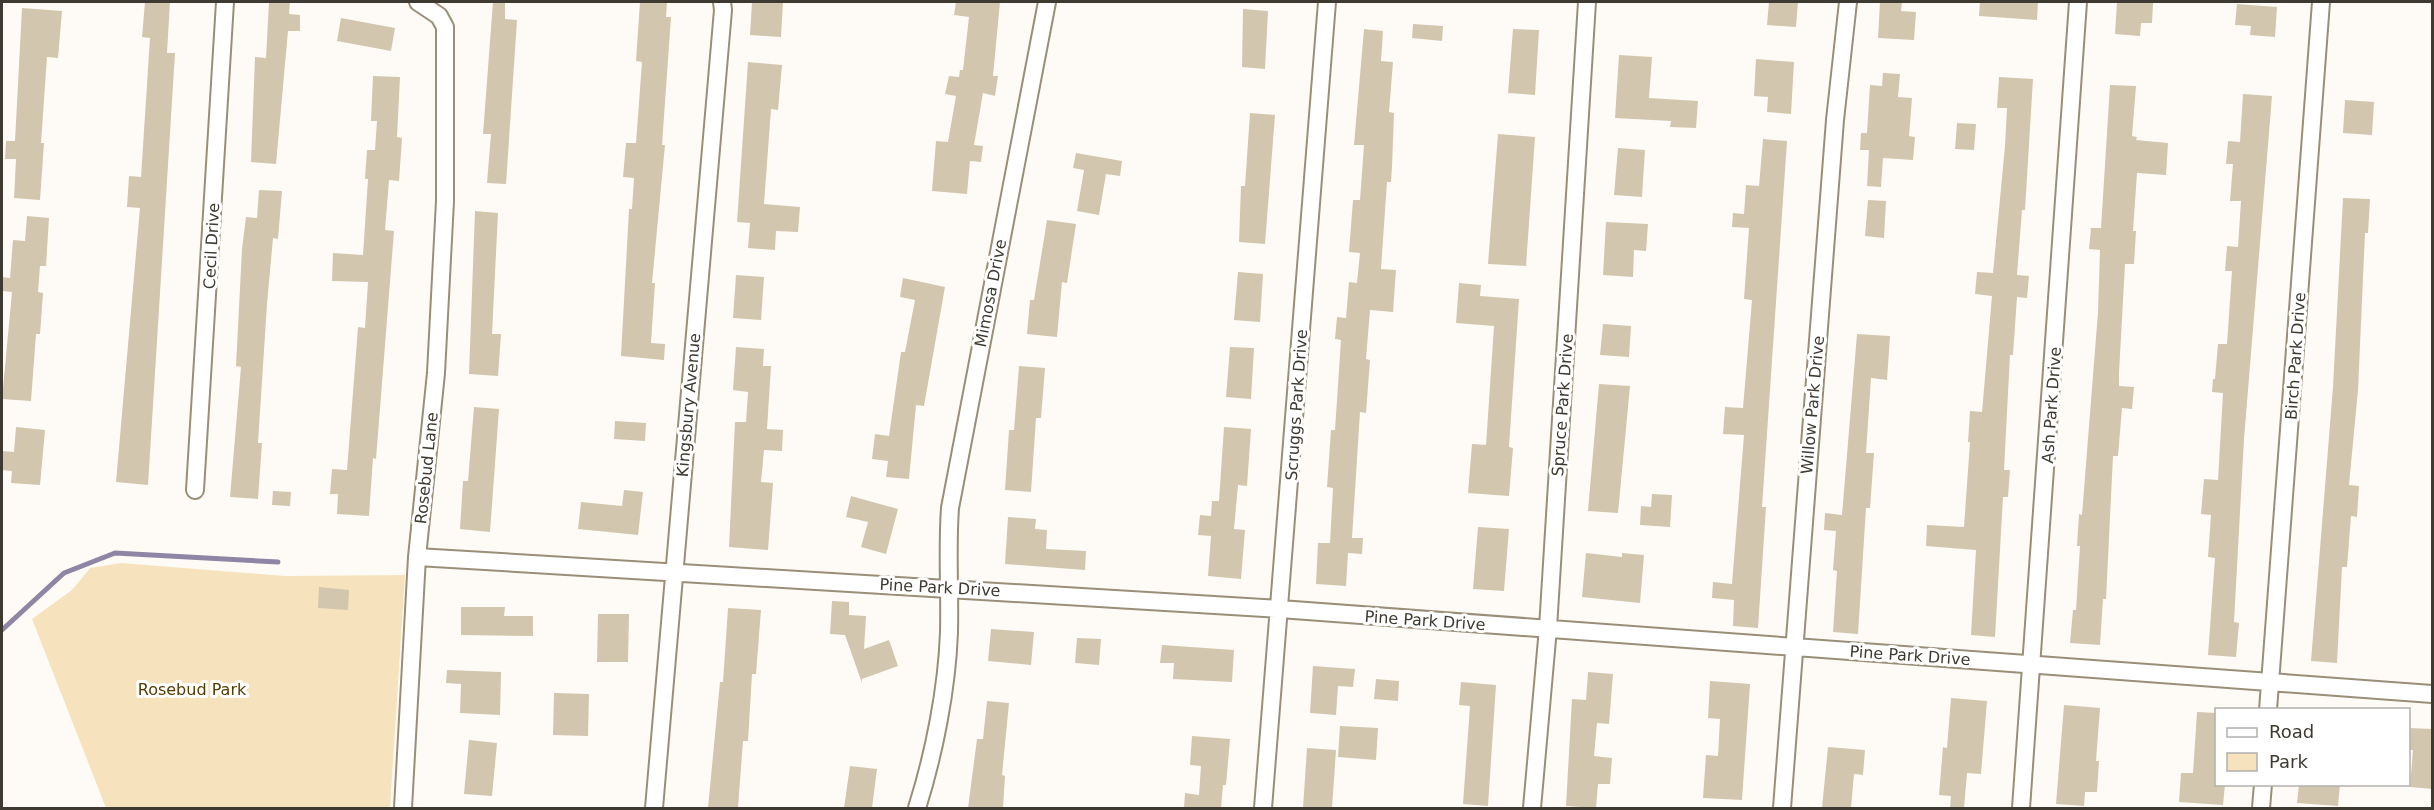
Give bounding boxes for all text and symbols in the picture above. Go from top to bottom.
street label: Cecil Drive [200,202,223,290]
street label: Mimosa Drive [971,238,1010,349]
street label: Birch Park Drive [2282,292,2309,421]
street label: Scruggs Park Drive [1282,329,1311,481]
street label: Kingsbury Avenue [673,332,704,478]
street label: Spruce Park Drive [1548,333,1577,477]
street label: Willow Park Drive [1797,335,1828,475]
street label: Ash Park Drive [2038,346,2065,464]
street label: Rosebud Lane [411,411,442,525]
street label: Pine Park Drive [879,575,1001,600]
street label: Pine Park Drive [1364,607,1486,634]
street label: Pine Park Drive [1849,642,1971,669]
park label: Rosebud Park [138,680,247,699]
legend [2215,708,2410,786]
text: Road [2269,721,2314,742]
text: Park [2269,751,2308,772]

